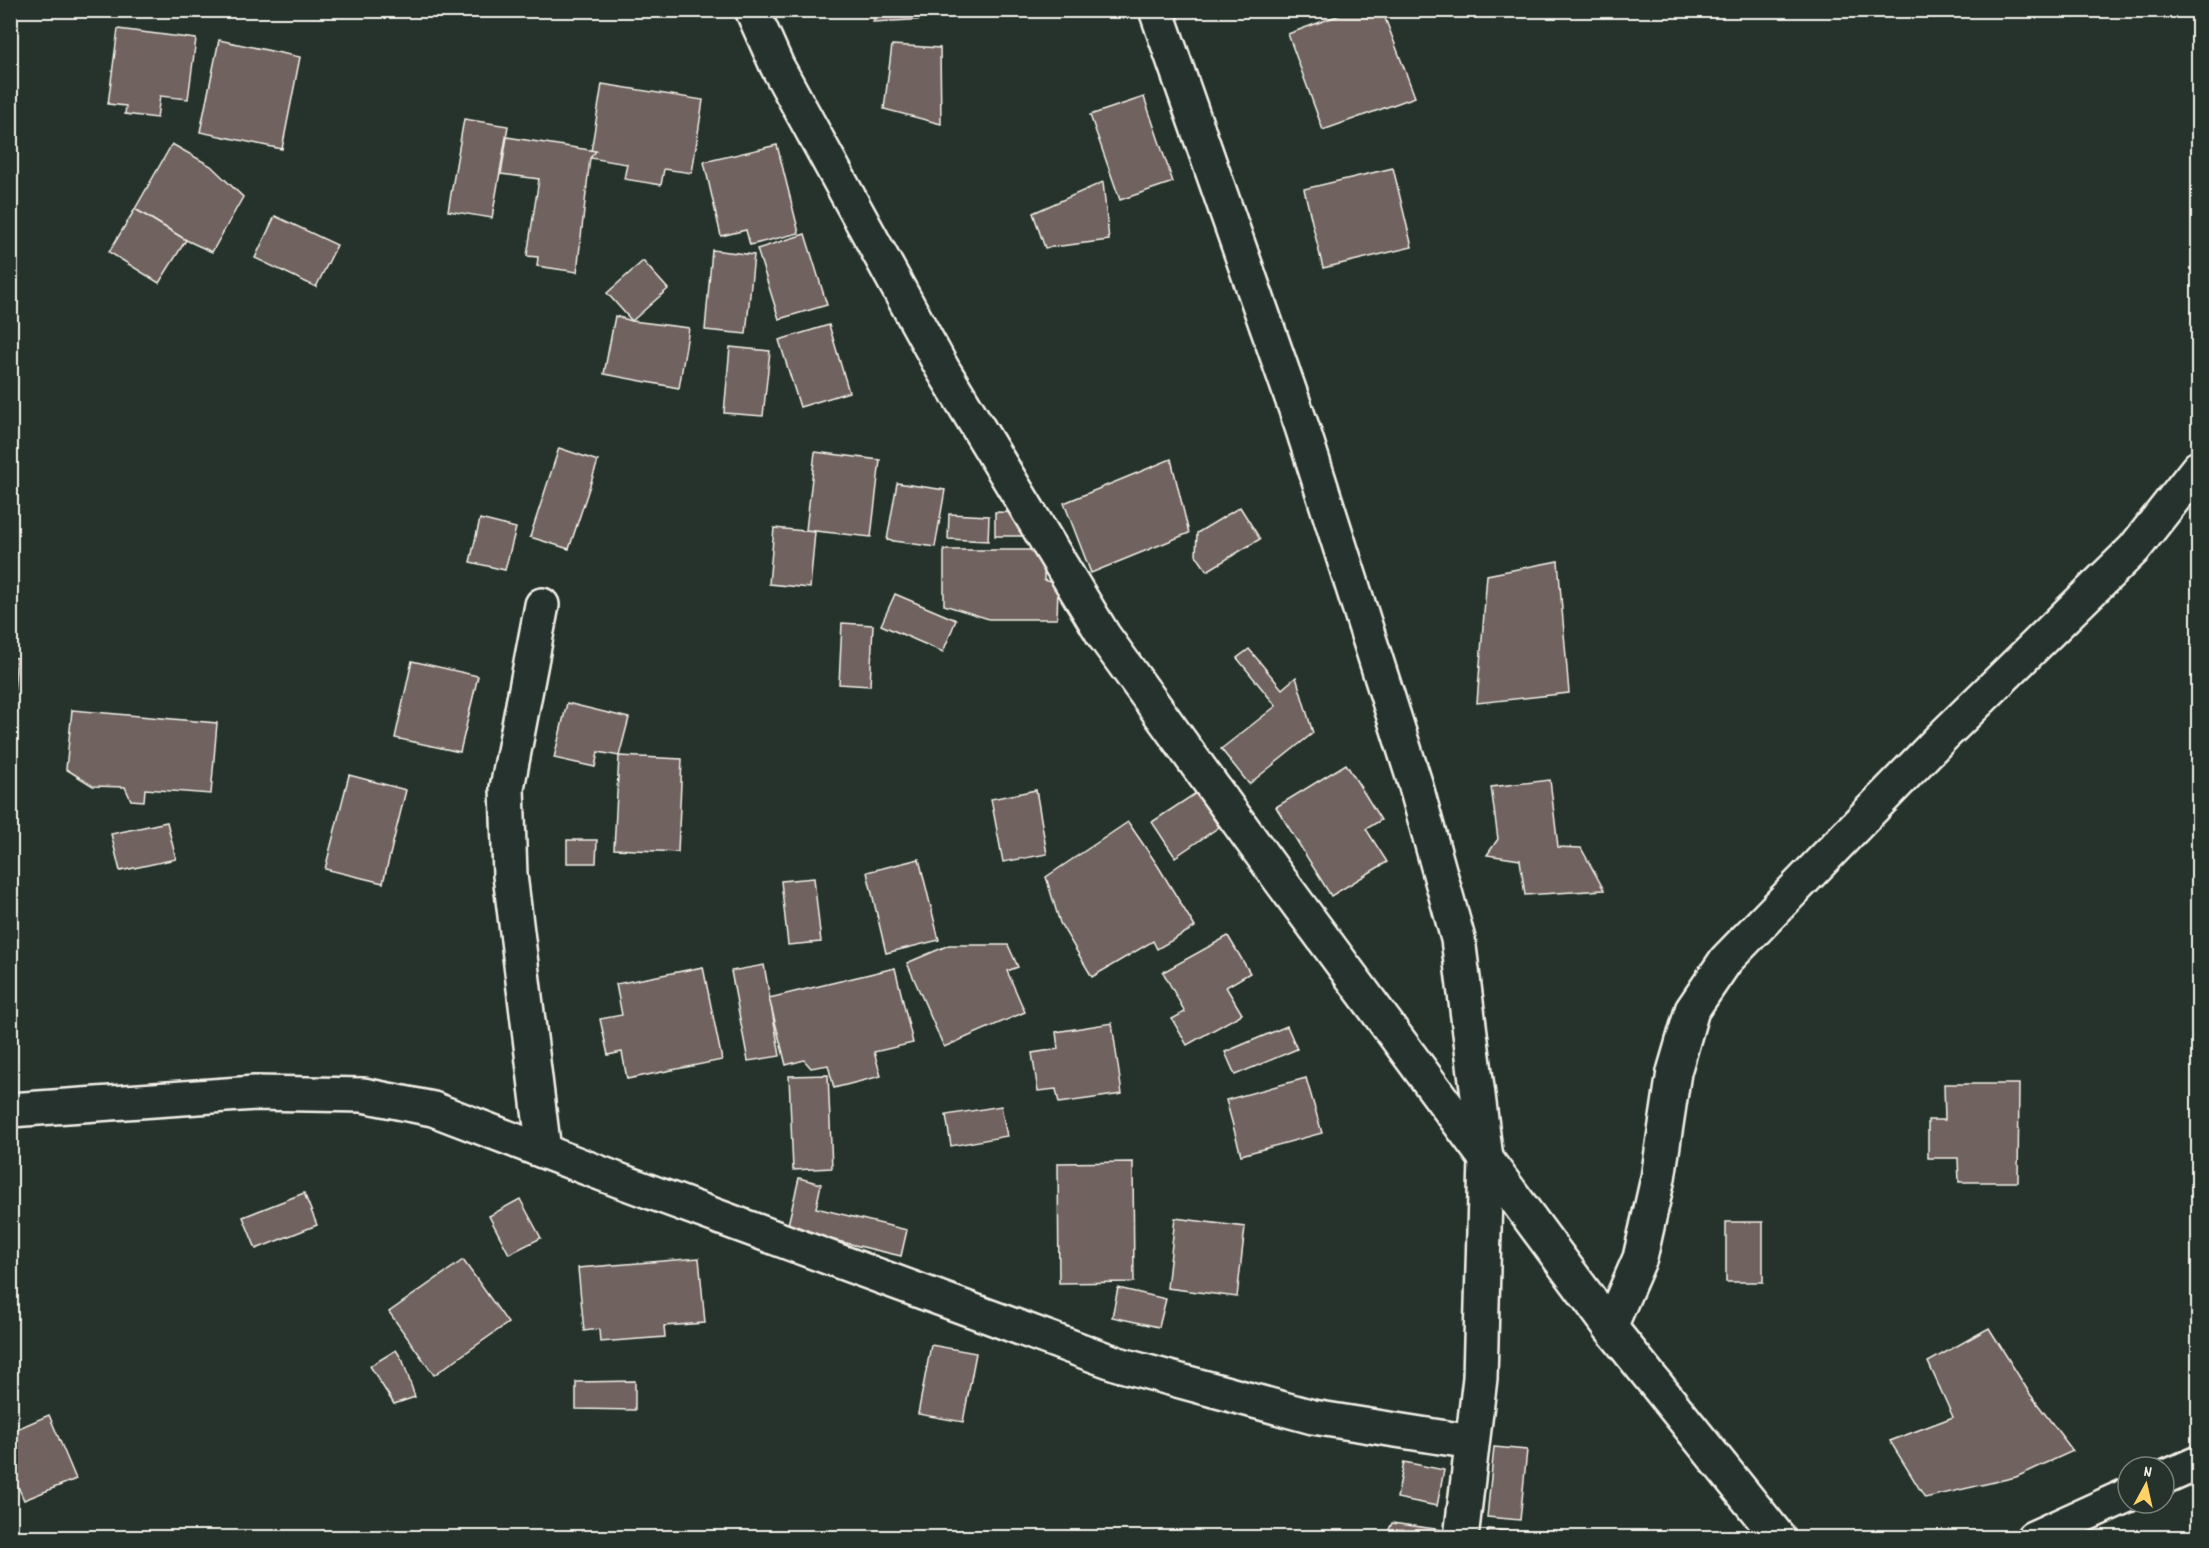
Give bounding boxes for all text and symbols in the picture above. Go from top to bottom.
north arrow [2116,1455,2176,1515]
text: N [2142,1461,2153,1485]

